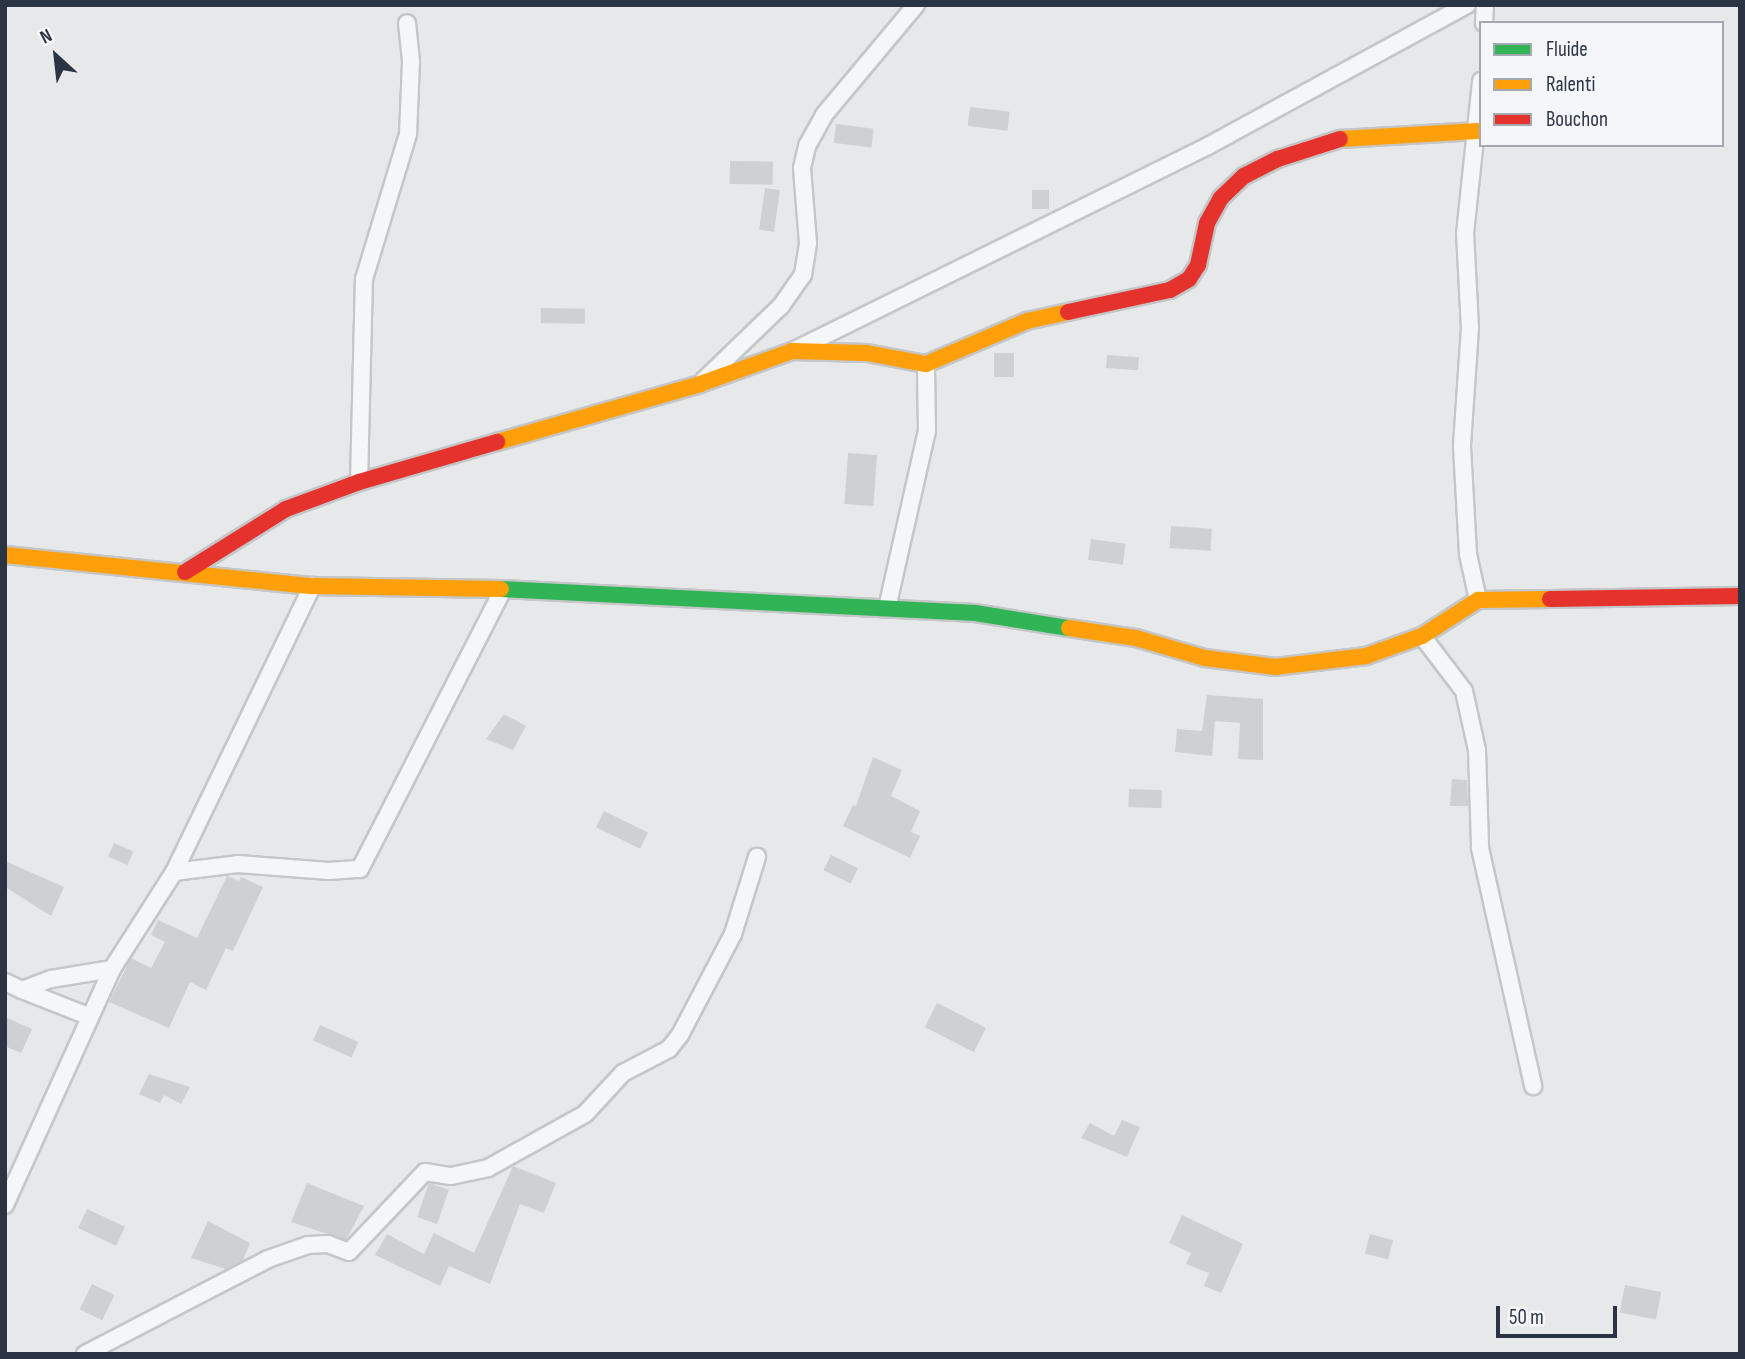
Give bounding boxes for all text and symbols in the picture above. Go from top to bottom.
north arrow [21,21,91,91]
legend [1479,21,1724,147]
text: N [36,24,56,49]
text: Fluide [1546,37,1588,62]
text: Ralenti [1546,72,1595,97]
text: Bouchon [1546,107,1608,132]
scale bar [1500,1292,1621,1336]
text: 50 m [1509,1305,1544,1330]

